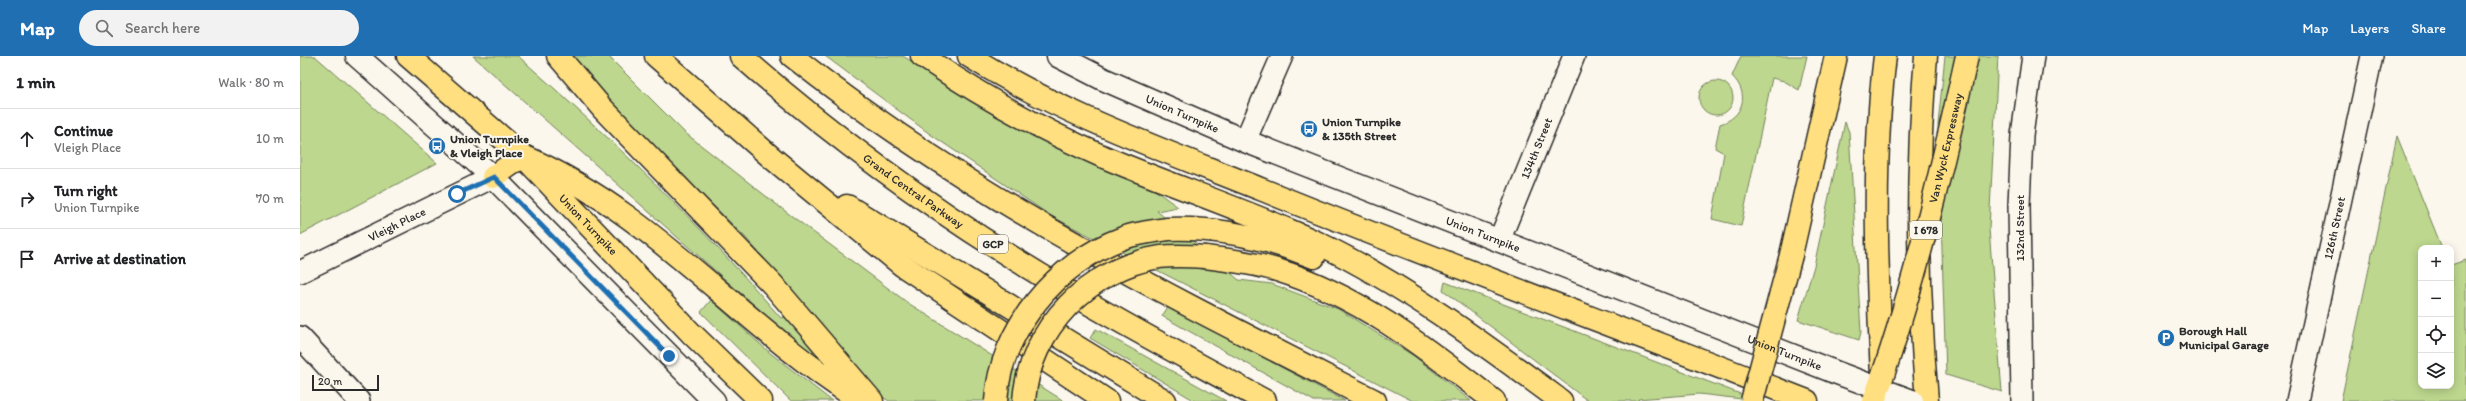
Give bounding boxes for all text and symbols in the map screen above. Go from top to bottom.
search box [79,10,359,46]
text: Map [20,17,55,40]
icon: search [93,17,115,39]
text: Search here [125,19,200,37]
text: Map [2303,20,2328,37]
text: Layers [2350,20,2389,37]
text: Share [2411,20,2446,37]
text: 1 min [16,72,55,92]
text: Walk · 80 m [218,75,284,90]
street label: Union Turnpike [1143,91,1221,136]
street label: Van Wyck Expressway [1926,91,1965,204]
place label: Union Turnpike & 135th Street [1322,115,1401,143]
street label: 134th Street [1518,115,1555,181]
bus stop icon: Union Turnpike & 135th Street [1299,119,1319,139]
text: Continue [54,122,113,140]
icon: ahead [16,128,38,150]
text: 10 m [256,131,284,146]
place label: Union Turnpike & Vleigh Place [450,132,529,161]
bus stop icon: Union Turnpike & Vleigh Place [427,136,447,156]
text: Vleigh Place [54,140,121,155]
street label: Grand Central Parkway [860,151,967,231]
text: Turn right [54,182,118,200]
route start [448,185,466,203]
icon: right [16,188,38,210]
text: 70 m [256,191,284,206]
street label: Union Turnpike [556,191,621,258]
street label: 132nd Street [2013,194,2027,261]
street label: 126th Street [2321,195,2348,261]
text: Union Turnpike [54,200,139,215]
street label: Vleigh Place [366,204,428,244]
street label: Union Turnpike [1444,213,1522,255]
road number: I 678 [1910,221,1942,239]
road number: GCP [978,235,1008,253]
map controls [2418,245,2454,389]
button: + [2418,245,2454,281]
icon: arrive [16,248,38,270]
text: Arrive at destination [54,250,186,268]
button: − [2418,281,2454,317]
button: locate [2418,317,2454,353]
place label: Borough Hall Municipal Garage [2179,324,2269,353]
parking icon: Borough Hall Municipal Garage [2156,328,2176,348]
street label: Union Turnpike [1745,332,1824,373]
route end [660,347,678,365]
button: layers [2418,353,2454,389]
scale bar [312,373,379,392]
text: 20 m [318,375,342,388]

